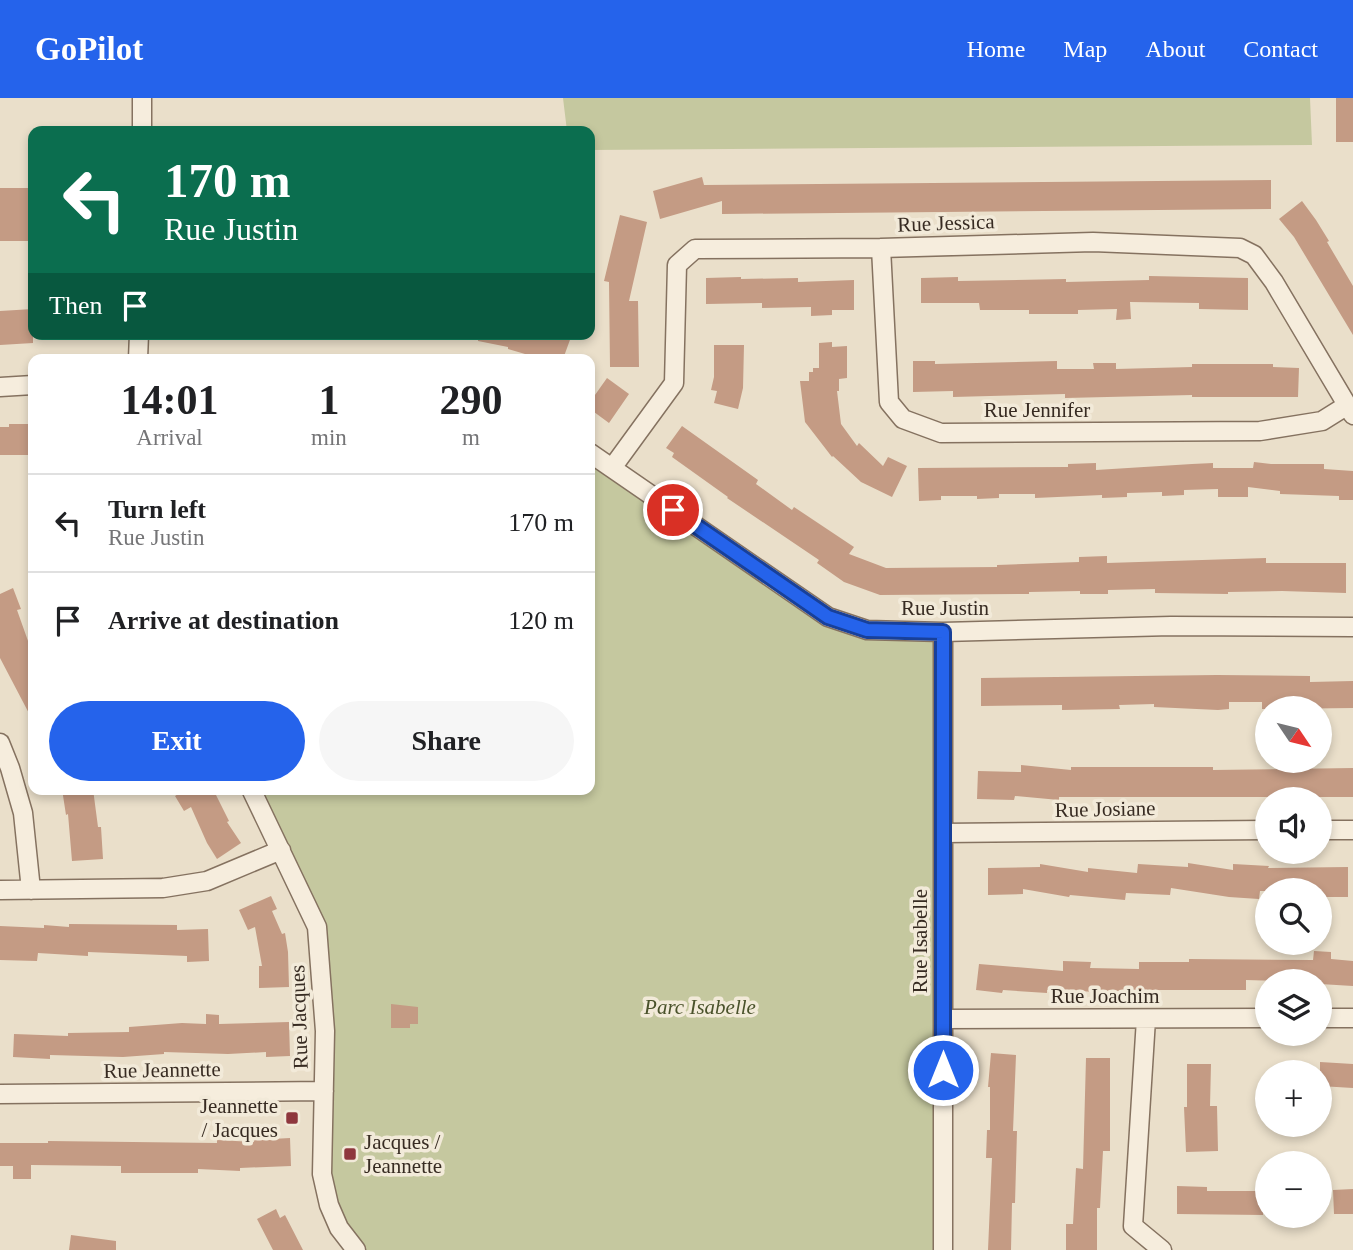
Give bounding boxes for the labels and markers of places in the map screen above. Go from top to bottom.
pin [643,480,703,540]
place label: Jeannette / Jacques [200,1094,278,1142]
marker: Jeannette / Jacques [284,1110,300,1126]
place label: Jacques / Jeannette [364,1130,442,1178]
marker: Jacques / Jeannette [342,1146,358,1162]

